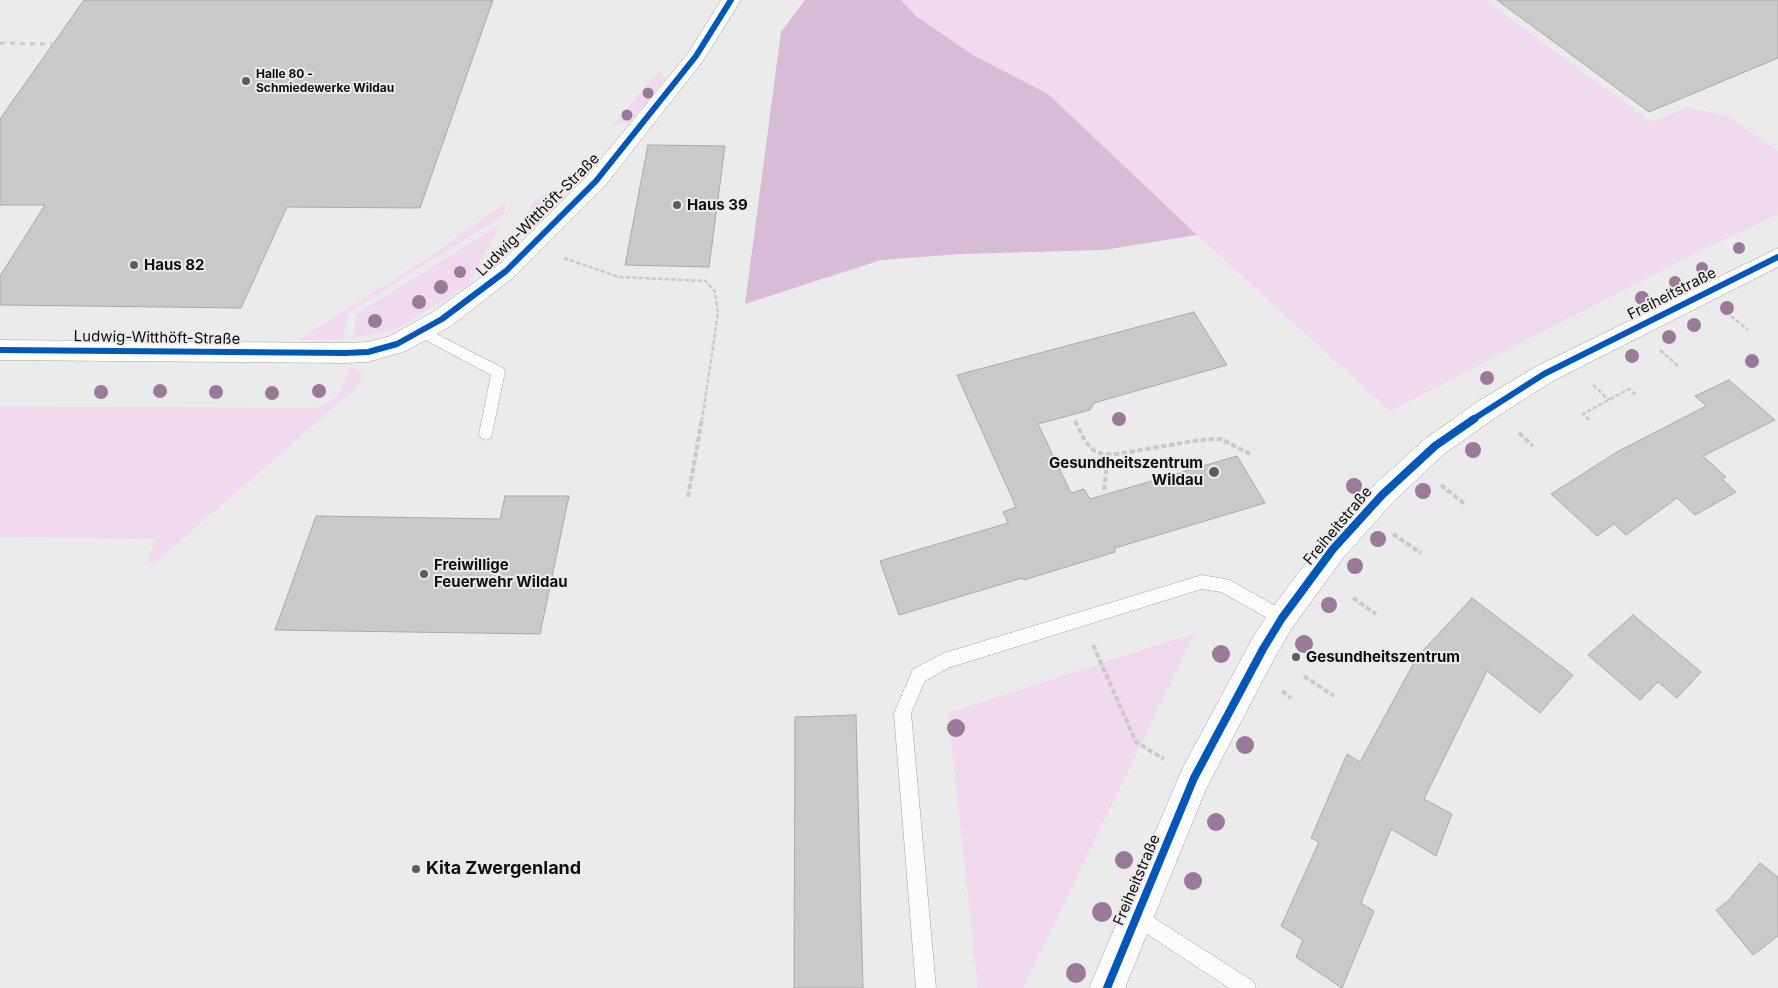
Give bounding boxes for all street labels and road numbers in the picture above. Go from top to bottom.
street label: Ludwig-Witthöft-Straße [473,150,603,280]
street label: Freiheitstraße [1625,264,1719,324]
street label: Ludwig-Witthöft-Straße [74,328,240,348]
street label: Freiheitstraße [1300,483,1376,569]
street label: Freiheitstraße [1110,832,1164,928]

